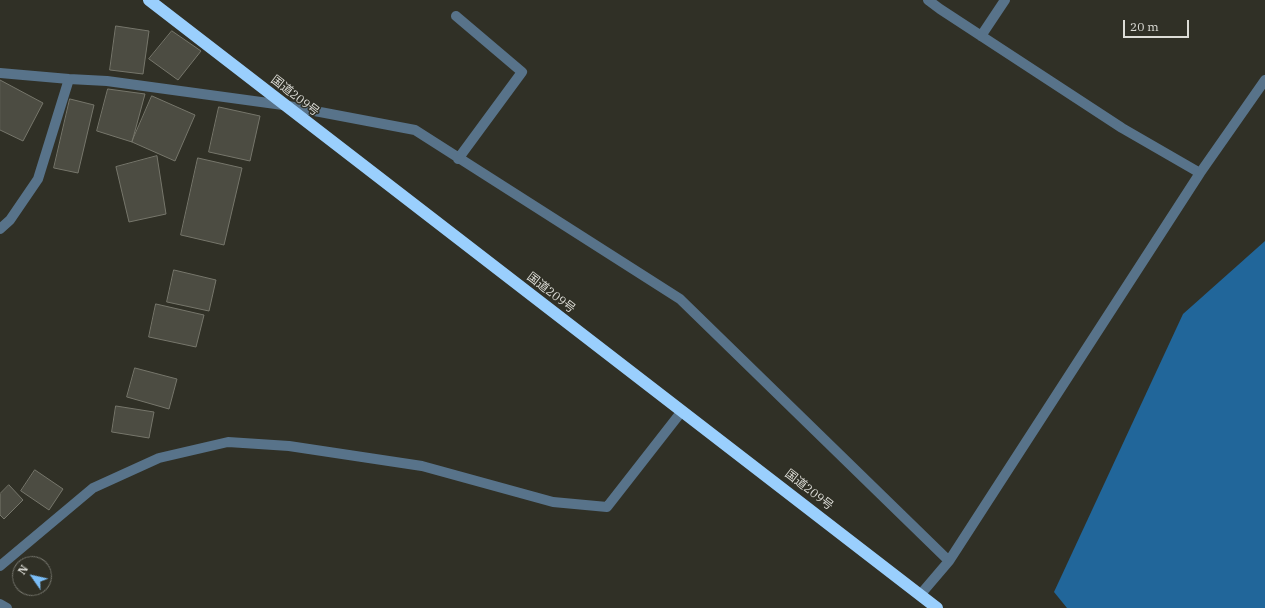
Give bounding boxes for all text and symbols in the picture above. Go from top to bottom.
scale bar [1125,12,1191,38]
text: 20 m [1130,19,1159,34]
street label: 国道209号 [268,73,322,119]
street label: 国道209号 [524,270,578,316]
street label: 国道209号 [782,467,836,513]
north arrow [12,556,52,596]
text: N [15,562,31,577]

